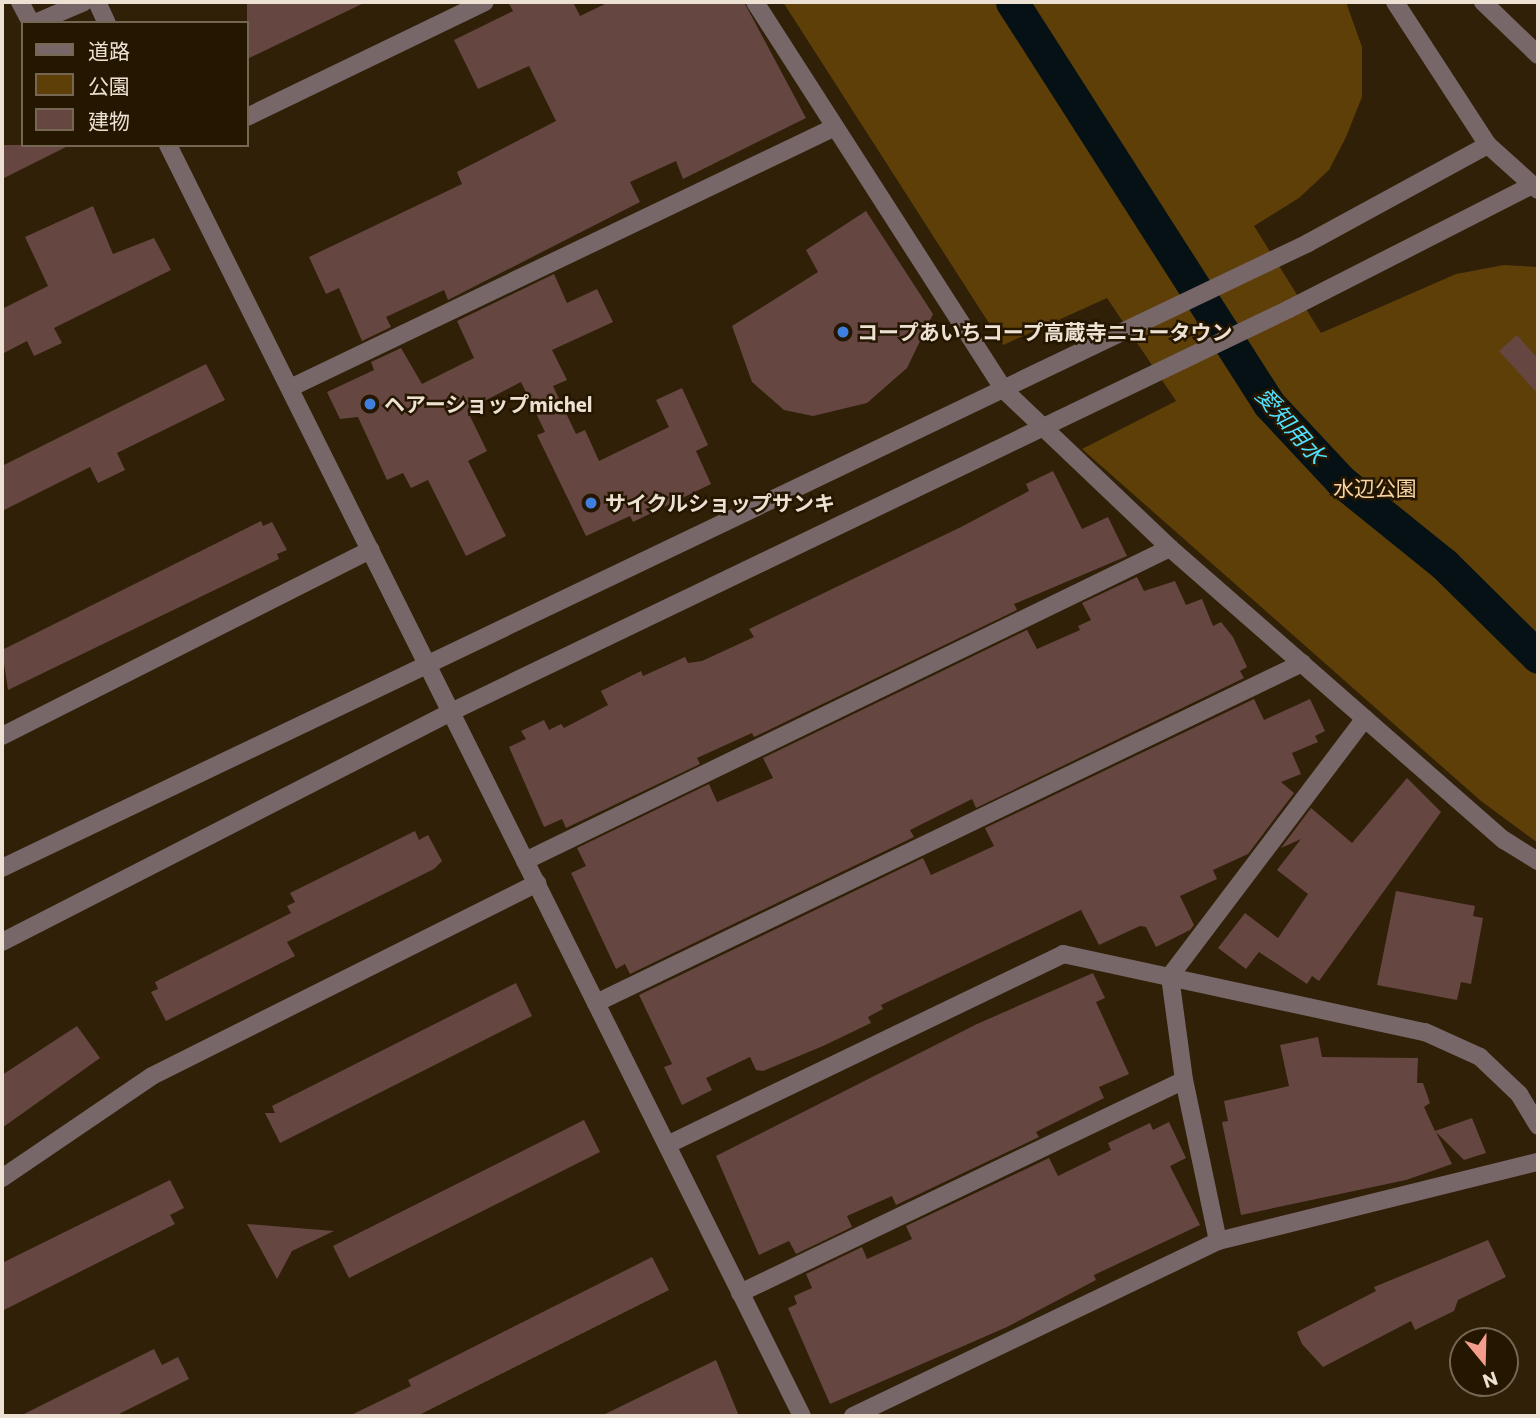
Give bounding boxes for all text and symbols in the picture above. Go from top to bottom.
legend [21,21,248,147]
text: 道路 [88,38,130,63]
text: 公園 [88,73,130,98]
text: 建物 [88,108,130,133]
place label: コープあいちコープ高蔵寺ニュータウン [857,319,1235,345]
marker: コープあいちコープ高蔵寺ニュータウン [835,324,851,340]
water label: 愛知用水 [1250,381,1332,469]
place label: ヘアーショップmichel [384,391,593,417]
marker: ヘアーショップmichel [362,396,378,412]
park label: 水辺公園 [1333,475,1417,501]
place label: サイクルショップサンキ [605,490,836,516]
marker: サイクルショップサンキ [583,495,599,511]
north arrow [1449,1327,1519,1397]
text: N [1480,1367,1501,1394]

